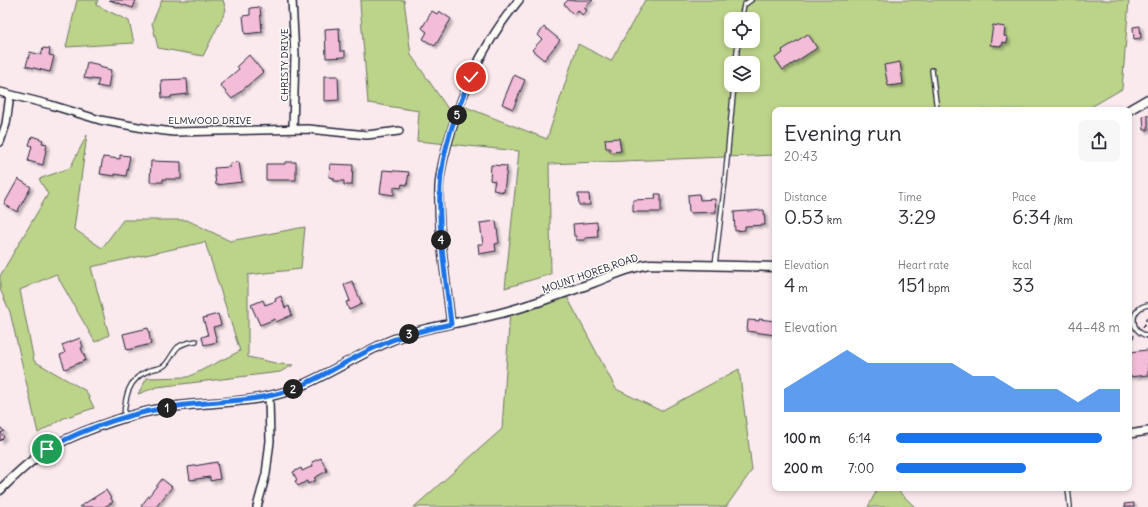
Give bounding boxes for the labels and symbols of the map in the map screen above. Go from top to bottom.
street label: CHRISTY DRIVE [278,28,291,102]
pin [454,60,488,94]
pin: 5 [447,105,467,125]
street label: ELMWOOD DRIVE [168,114,252,127]
pin: 4 [431,230,451,250]
street label: MOUNT HOREB ROAD [540,251,640,296]
pin: 3 [399,324,419,344]
pin: 2 [283,379,303,399]
pin: 1 [157,398,177,418]
pin [30,432,64,466]

